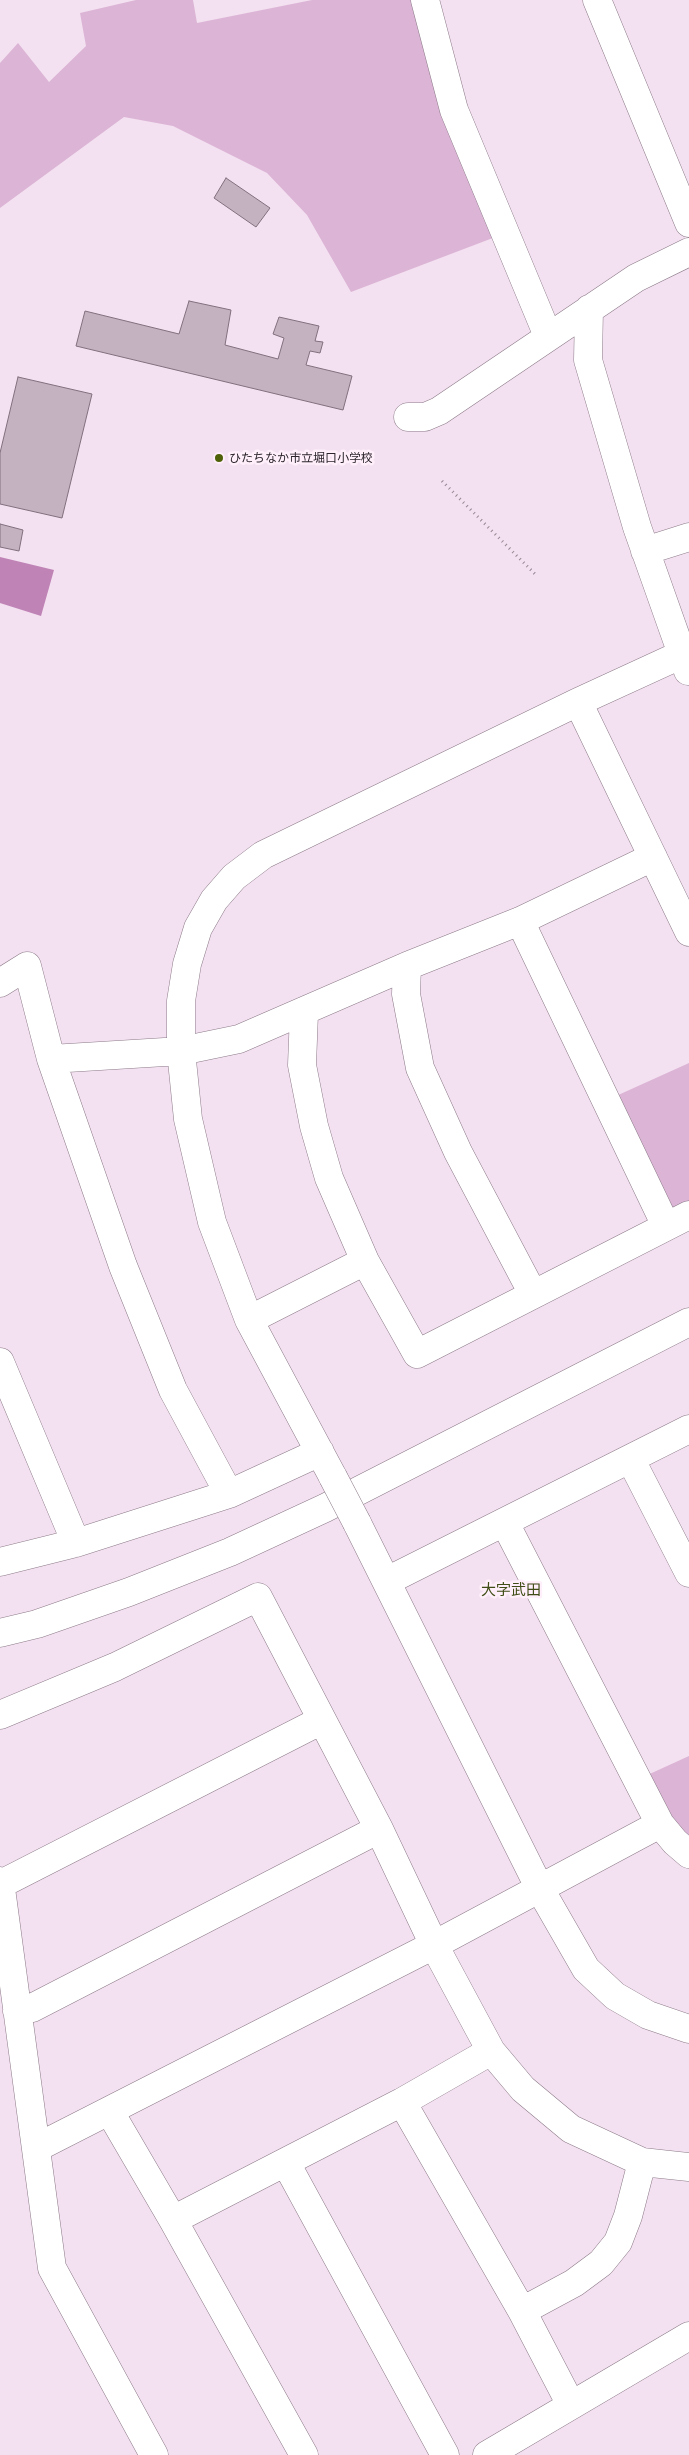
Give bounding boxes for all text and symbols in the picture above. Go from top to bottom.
place label: ひたちなか市立堀口小学校 [229,451,373,465]
marker: ひたちなか市立堀口小学校 [213,452,225,464]
district label: 大字武田 [481,1581,541,1599]

